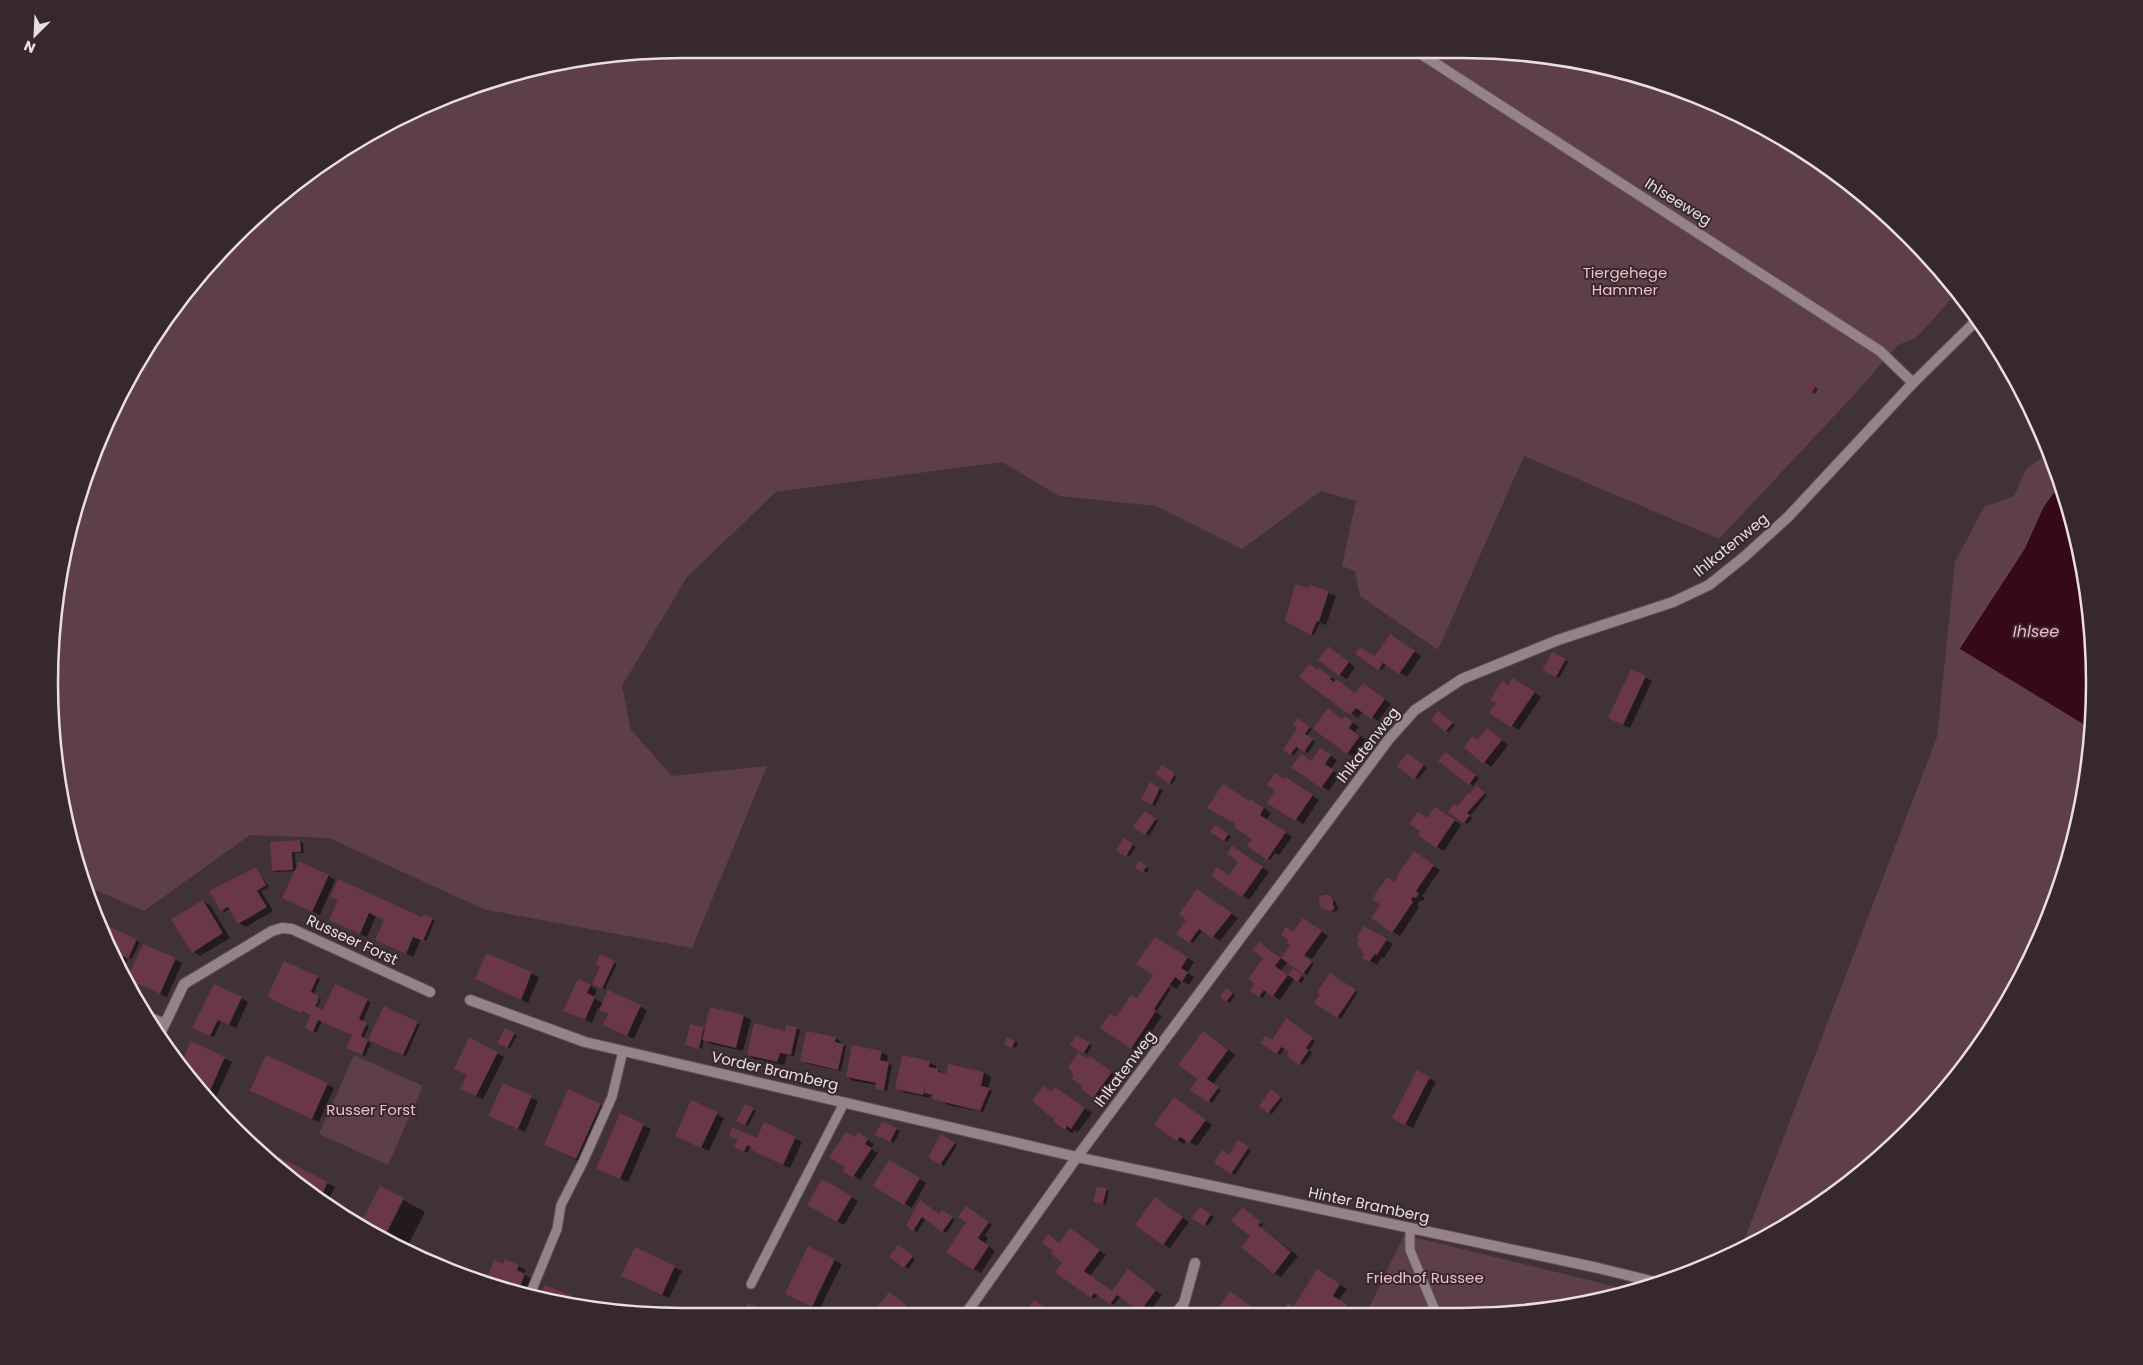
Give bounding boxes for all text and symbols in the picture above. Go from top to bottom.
north arrow [10,10,60,60]
text: N [21,36,39,58]
street label: Ihlseeweg [1641,173,1716,230]
park label: Tiergehege Hammer [1583,262,1667,300]
street label: Ihlkatenweg [1689,508,1773,581]
water label: Ihlsee [2013,620,2059,643]
street label: Ihlkatenweg [1331,702,1404,787]
street label: Russeer Forst [303,909,401,970]
street label: Ihlkatenweg [1089,1026,1160,1111]
street label: Vorder Bramberg [709,1046,841,1095]
park label: Russer Forst [326,1099,416,1120]
street label: Hinter Bramberg [1306,1181,1432,1228]
park label: Friedhof Russee [1366,1267,1484,1288]

